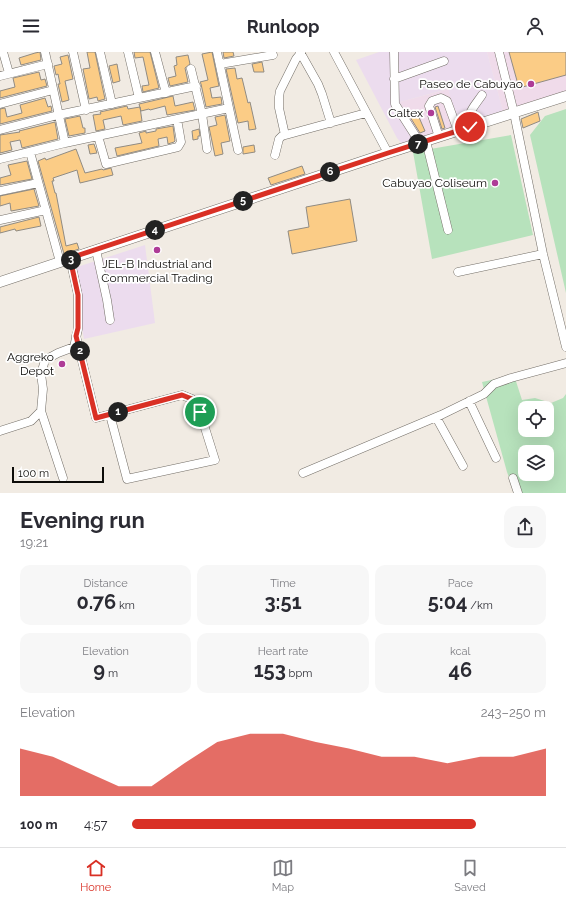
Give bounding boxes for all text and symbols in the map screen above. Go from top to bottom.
icon: menu [20,15,42,37]
icon: person [524,15,546,37]
text: Runloop [247,16,319,37]
place label: Paseo de Cabuyao [419,77,523,91]
marker: Paseo de Cabuyao [526,79,536,89]
place label: Caltex [388,106,423,120]
marker: Caltex [426,108,436,118]
pin [453,110,487,144]
icon: check [459,116,481,138]
pin: 7 [408,134,428,154]
text: 7 [415,137,421,150]
pin: 6 [320,162,340,182]
text: 6 [327,165,333,178]
place label: Cabuyao Coliseum [382,176,487,190]
marker: Cabuyao Coliseum [490,178,500,188]
pin: 5 [233,191,253,211]
text: 5 [240,194,246,207]
pin: 4 [145,220,165,240]
text: 4 [152,223,158,236]
marker: JEL-B Industrial and Commercial Trading [152,245,162,255]
pin: 3 [61,250,81,270]
text: 3 [68,253,74,266]
place label: JEL-B Industrial and Commercial Trading [101,257,213,285]
pin: 2 [70,341,90,361]
text: 2 [77,344,83,357]
place label: Aggreko Depot [7,350,54,378]
marker: Aggreko Depot [57,359,67,369]
pin [183,395,217,429]
icon: arrive [189,401,211,423]
map controls [518,401,554,481]
button: locate [518,401,554,437]
pin: 1 [108,402,128,422]
text: 1 [115,405,121,418]
button: layers [518,445,554,481]
scale bar [12,465,104,484]
text: 100 m [18,467,49,480]
button: share [504,506,546,548]
text: Evening run [20,507,145,533]
text: 19:21 [20,535,48,550]
text: Distance [84,577,128,590]
text: Time [270,577,296,590]
text: Pace [448,577,473,590]
text: 0.76 [76,590,116,614]
text: 3:51 [264,590,302,614]
text: 5:04 [428,590,467,614]
text: km [116,599,135,612]
text: /km [467,599,493,612]
text: Elevation [82,645,129,658]
text: Heart rate [258,645,308,658]
text: kcal [450,645,471,658]
text: 9 [93,658,105,682]
text: 153 [254,658,286,682]
text: 46 [449,658,472,682]
text: m [105,667,118,680]
text: bpm [286,667,312,680]
text: Elevation [20,705,75,720]
text: 243–250 m [481,705,546,720]
text: 100 m [20,817,58,832]
text: 4:57 [84,817,108,832]
tab: Home [80,857,111,894]
tab: Map [272,857,294,894]
tab: Saved [454,857,486,894]

